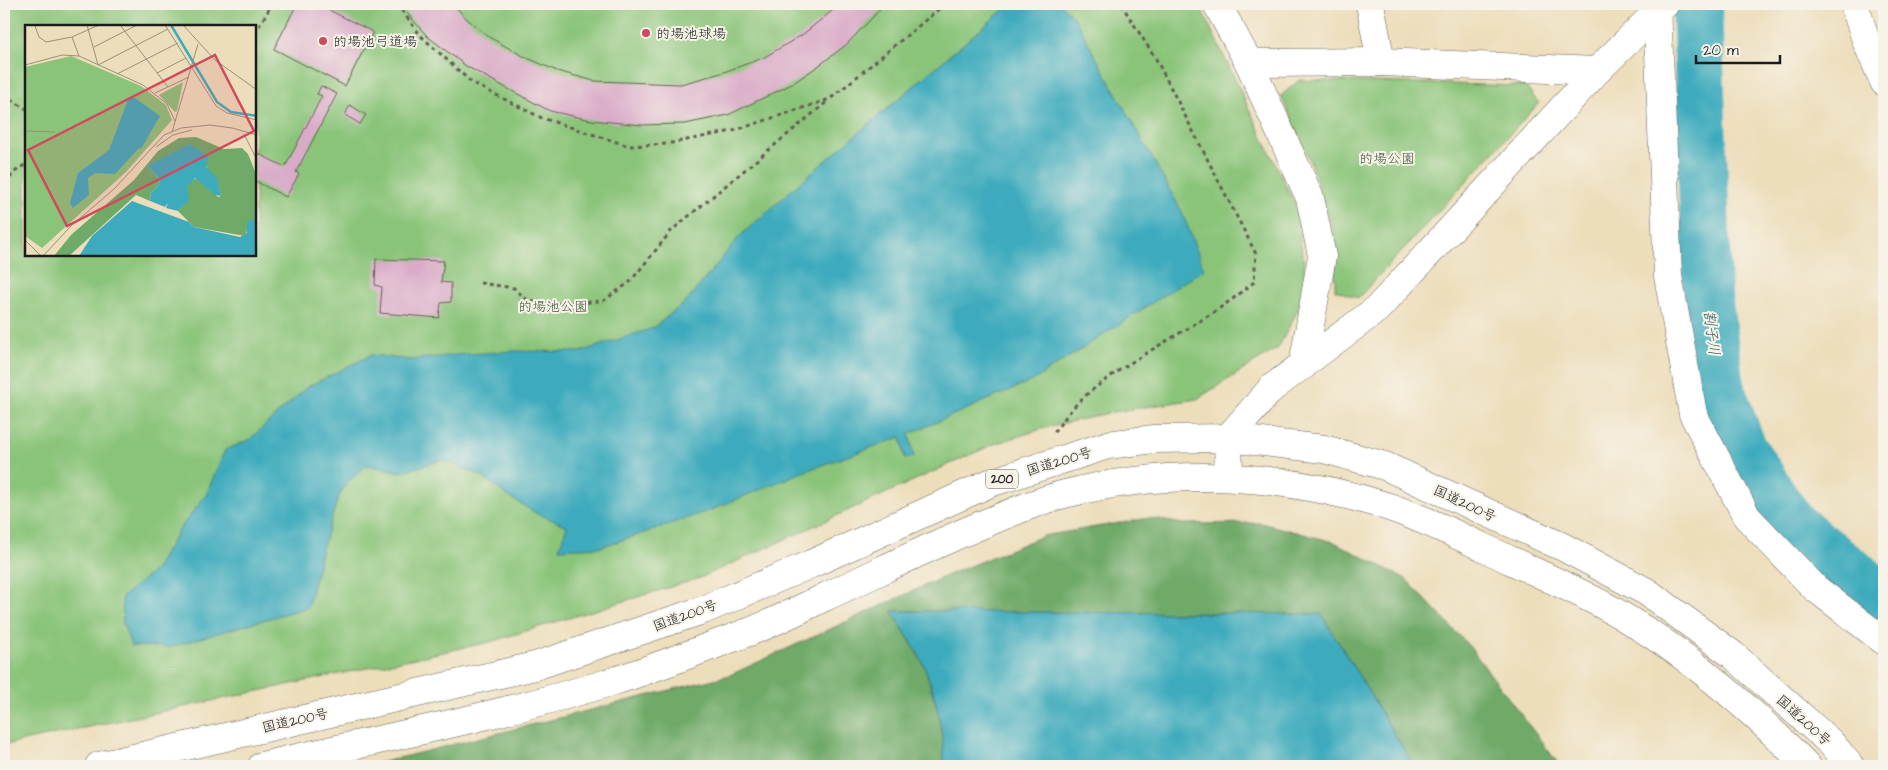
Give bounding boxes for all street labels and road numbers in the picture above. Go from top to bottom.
street label: 国道200号 [1024,442,1095,481]
road number: 200 [986,469,1018,488]
street label: 国道200号 [1430,481,1499,527]
street label: 国道200号 [650,595,721,637]
street label: 国道200号 [1771,691,1835,751]
street label: 国道200号 [260,704,330,738]

